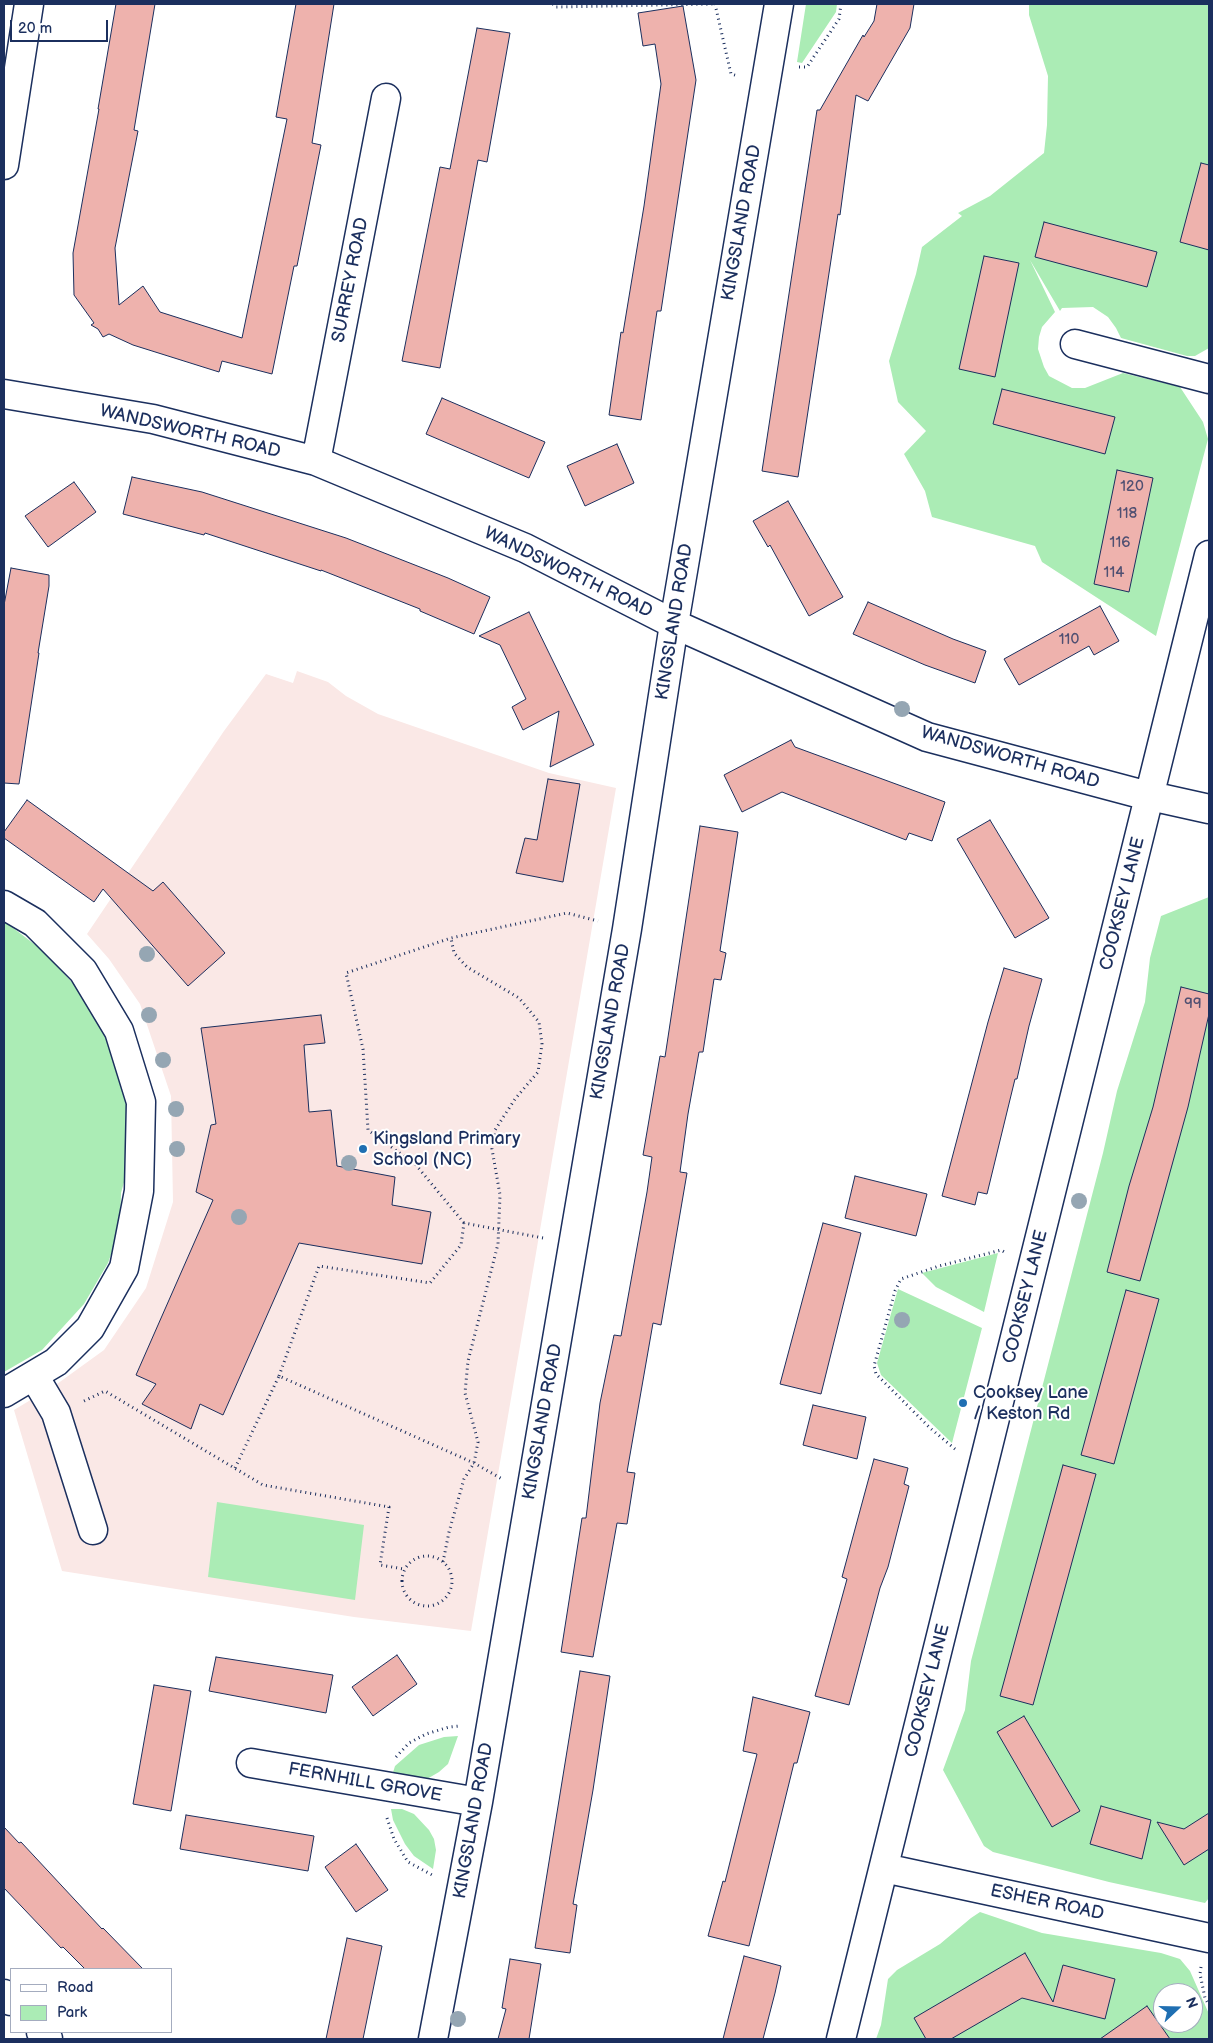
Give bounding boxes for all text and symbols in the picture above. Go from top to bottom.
scale bar [12,10,110,42]
text: 20 m [18,19,52,38]
street label: KINGSLAND ROAD [718,143,766,303]
street label: SURREY ROAD [328,216,374,344]
street label: WANDSWORTH ROAD [98,401,282,463]
house number: 120 [1120,478,1144,496]
house number: 118 [1117,505,1137,523]
street label: WANDSWORTH ROAD [480,523,656,623]
house number: 116 [1110,534,1130,552]
street label: KINGSLAND ROAD [652,542,698,702]
house number: 114 [1104,564,1124,582]
house number: 110 [1059,631,1079,649]
street label: WANDSWORTH ROAD [918,722,1102,794]
street label: COOKSEY LANE [1096,835,1150,973]
street label: KINGSLAND ROAD [587,942,635,1102]
house number: 99 [1184,995,1202,1013]
place label: Kingsland Primary School (NC) [373,1128,520,1170]
marker: Kingsland Primary School (NC) [357,1143,369,1155]
street label: COOKSEY LANE [999,1228,1053,1366]
street label: KINGSLAND ROAD [519,1342,567,1502]
place label: Cooksey Lane / Keston Rd [973,1382,1088,1425]
marker: Cooksey Lane / Keston Rd [957,1397,969,1409]
street label: COOKSEY LANE [901,1622,955,1760]
street label: KINGSLAND ROAD [450,1741,498,1901]
street label: FERNHILL GROVE [286,1759,444,1807]
street label: ESHER ROAD [988,1880,1106,1926]
legend [10,1968,172,2033]
text: Road [57,1978,93,1997]
north arrow [1153,1983,1203,2033]
text: N [1182,1995,1201,2011]
text: Park [57,2003,87,2022]

